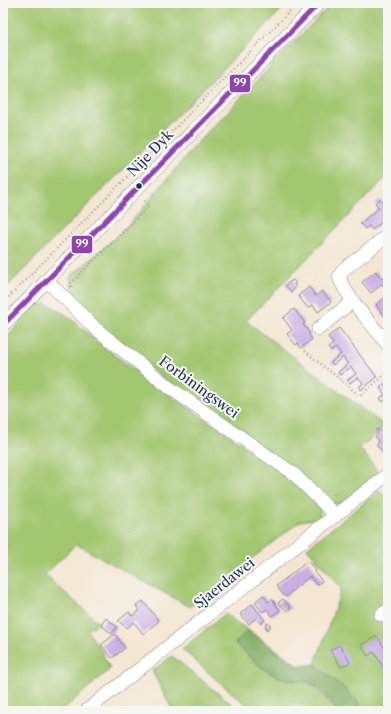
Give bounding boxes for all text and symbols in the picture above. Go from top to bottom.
line badge: 99 [229,74,251,93]
text: 99 [233,76,247,90]
street label: Nije Dyk [123,125,177,180]
unlabelled marker [134,181,144,191]
line badge: 99 [71,235,93,254]
text: 99 [75,237,89,251]
street label: Forbiningswei [156,352,242,422]
street label: Sjaerdawei [190,554,258,612]

